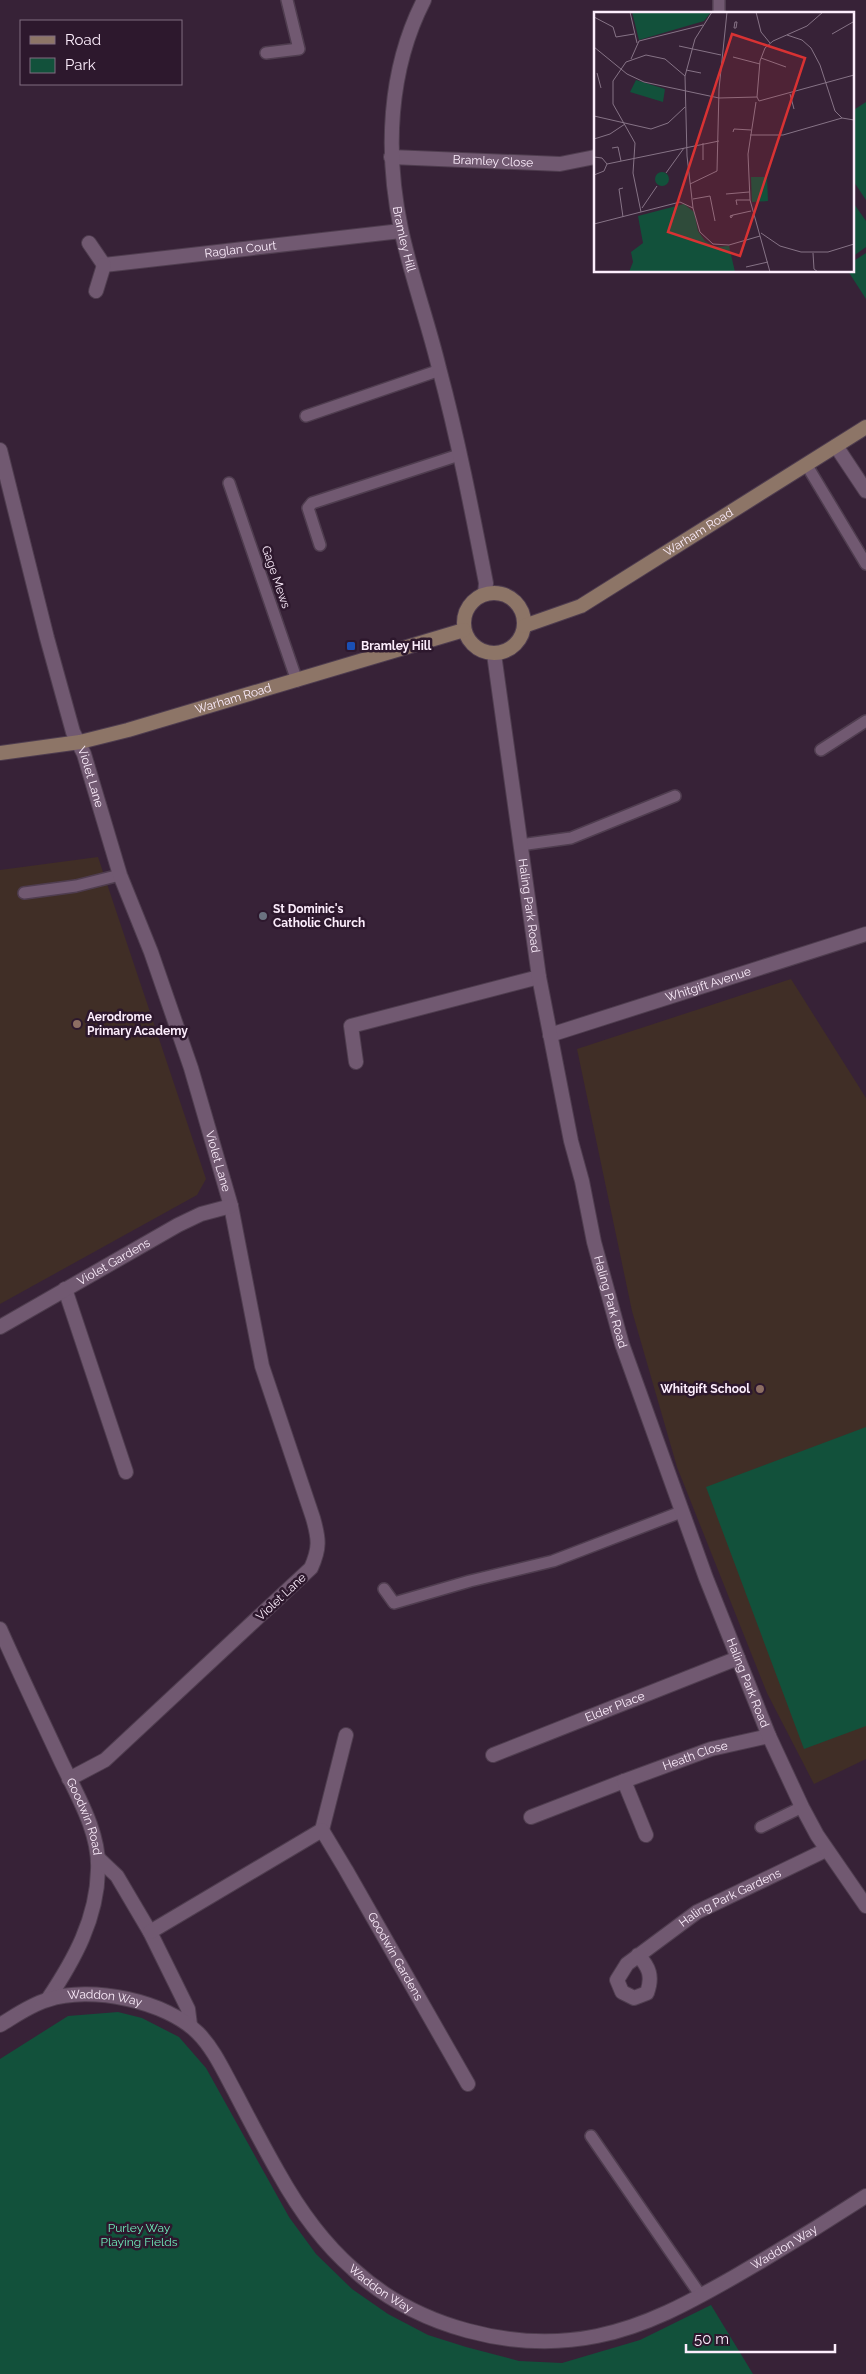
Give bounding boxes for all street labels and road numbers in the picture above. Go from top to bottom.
street label: Bramley Close [452,153,533,170]
street label: Bramley Hill [390,205,419,274]
street label: Raglan Court [204,238,277,260]
street label: Warham Road [661,505,736,559]
street label: Gage Mews [259,544,293,610]
street label: Warham Road [193,681,273,717]
street label: Violet Lane [74,744,107,809]
street label: Haling Park Road [516,857,543,954]
street label: Whitgift Avenue [664,964,753,1005]
street label: Violet Lane [203,1129,234,1193]
street label: Violet Gardens [75,1235,153,1288]
street label: Haling Park Road [591,1254,630,1350]
street label: Violet Lane [253,1570,309,1624]
street label: Haling Park Road [724,1636,772,1729]
street label: Elder Place [583,1689,647,1725]
street label: Heath Close [661,1738,729,1773]
street label: Goodwin Road [63,1776,105,1856]
street label: Haling Park Gardens [676,1866,783,1930]
street label: Goodwin Gardens [365,1910,426,2003]
street label: Waddon Way [67,1987,144,2010]
street label: Waddon Way [748,2222,820,2273]
street label: Waddon Way [346,2262,416,2316]

